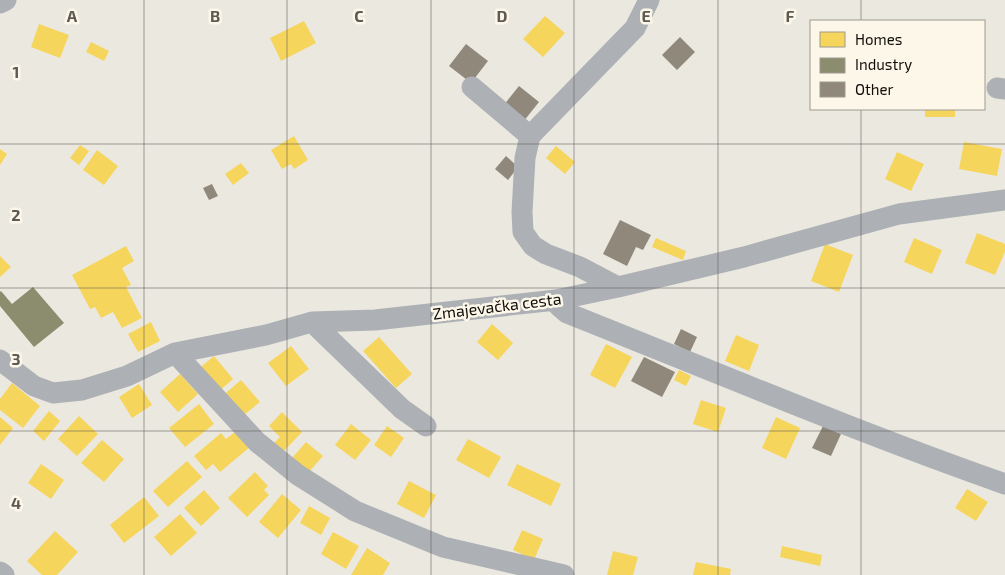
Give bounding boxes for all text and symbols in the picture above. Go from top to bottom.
text: A [67,6,78,25]
text: B [210,6,220,25]
text: C [354,6,364,25]
text: D [497,6,508,25]
text: E [641,6,651,25]
text: F [786,6,795,25]
legend [810,20,985,110]
text: Homes [855,30,902,48]
text: Industry [855,55,912,73]
text: 1 [13,62,19,81]
text: Other [855,80,894,98]
text: 2 [11,205,21,224]
street label: Zmajevačka cesta [432,288,562,324]
text: 3 [11,349,21,368]
text: 4 [11,493,21,512]

